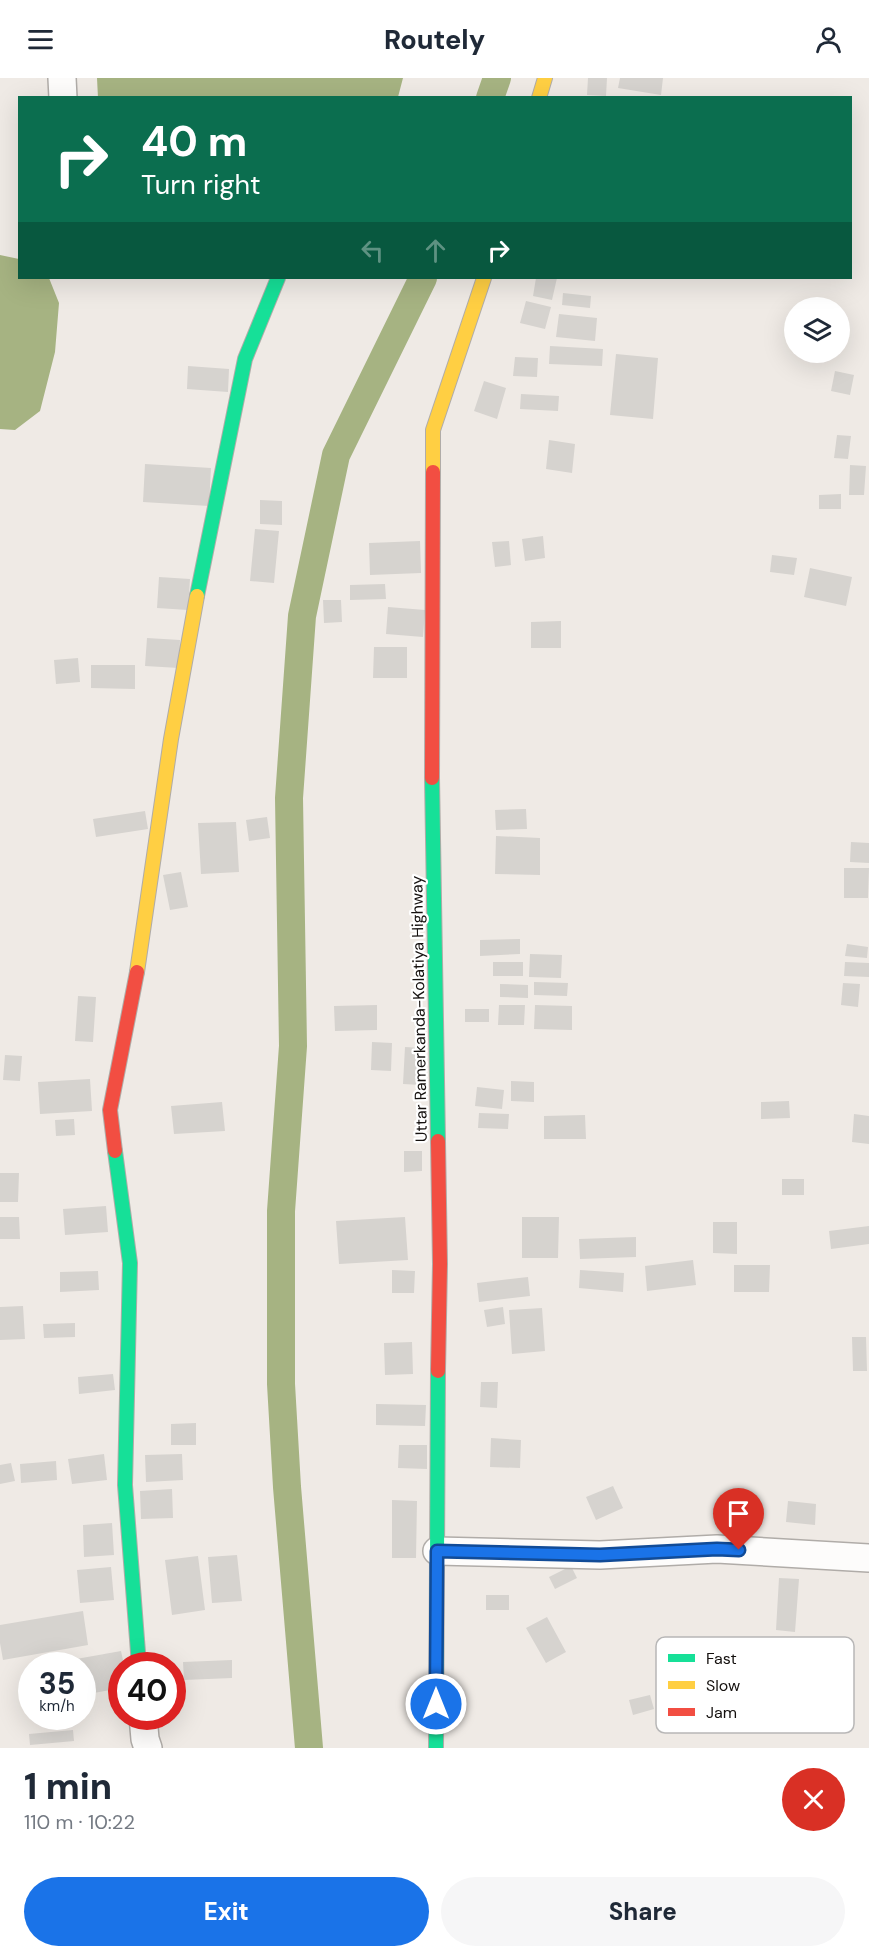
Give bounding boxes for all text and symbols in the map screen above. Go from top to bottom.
text: Routely [384,22,485,57]
icon: menu [24,23,57,56]
icon: person [812,23,845,56]
text: 40 m [141,114,247,169]
icon: right [42,120,120,198]
text: Turn right [141,167,261,202]
icon: left [356,234,389,267]
icon: ahead [419,234,452,267]
icon: right [482,234,515,267]
map controls [784,297,850,363]
button: layers [784,297,850,363]
street label: Uttar Ramerkanda-Kolatiya Highway [406,876,432,1142]
pin [713,1488,764,1550]
icon: arrive [722,1497,755,1530]
legend [656,1637,854,1733]
text: Fast [706,1648,737,1669]
speed limit sign: 40 [108,1652,186,1730]
text: 35 [39,1664,75,1703]
position arrow [404,1672,468,1736]
text: Slow [706,1675,740,1696]
text: km/h [39,1696,75,1716]
text: Jam [706,1702,737,1723]
text: 1 min [24,1763,112,1810]
button: close [782,1768,845,1831]
text: 110 m · 10:22 [24,1809,135,1835]
button: Exit [24,1877,429,1946]
button: Share [441,1877,845,1946]

